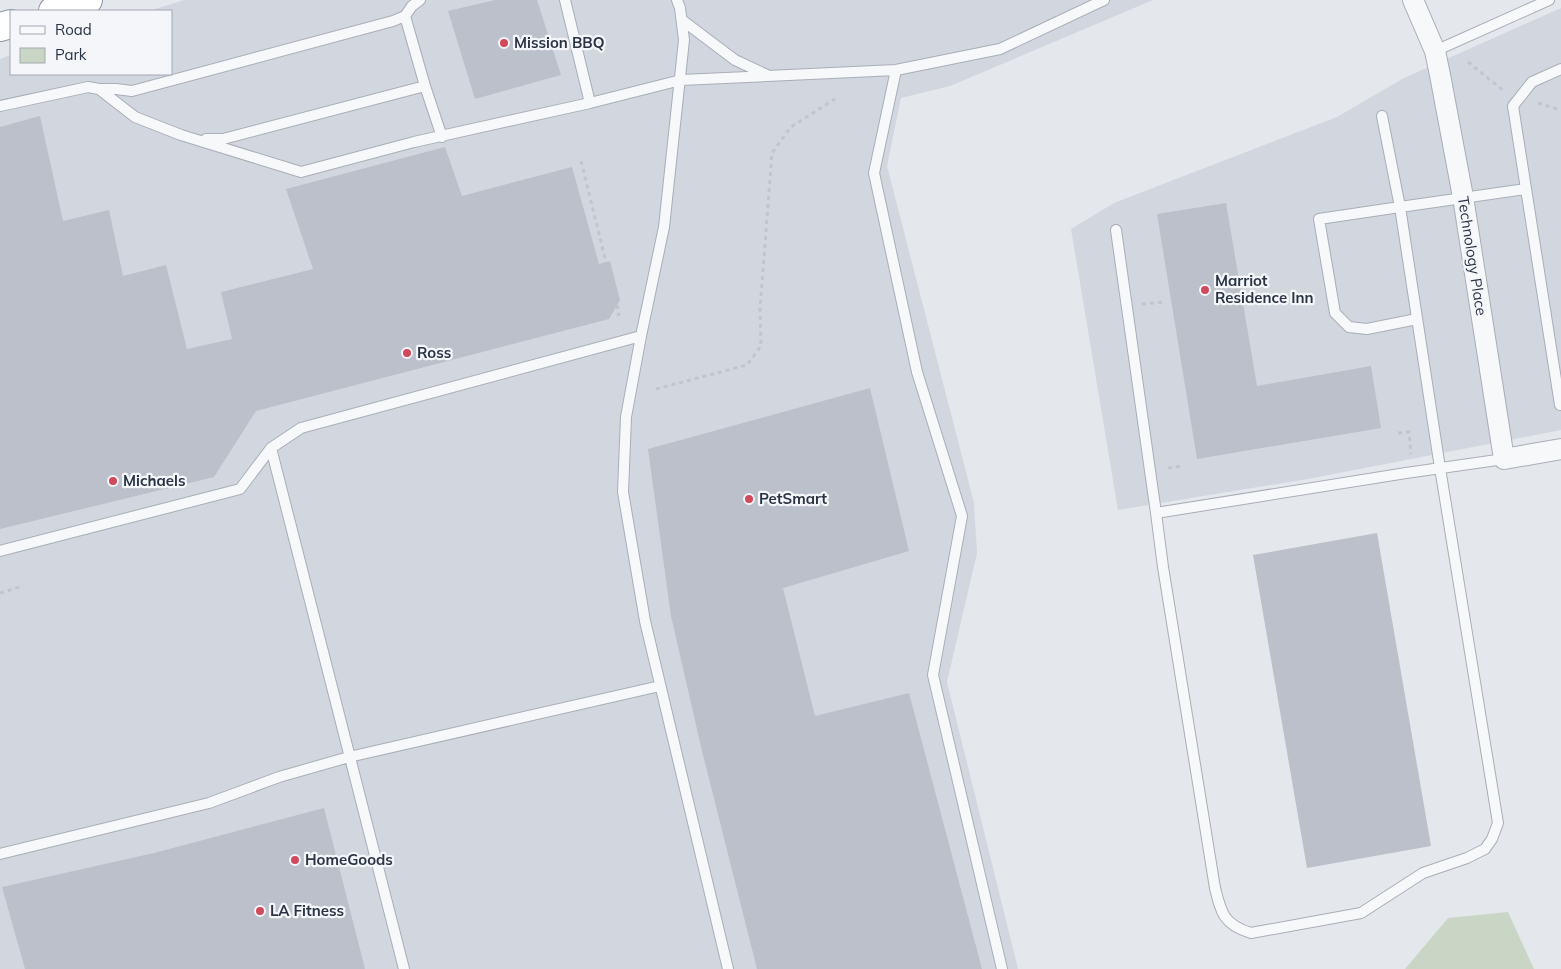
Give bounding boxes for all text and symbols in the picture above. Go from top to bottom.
legend [10,10,172,75]
text: Road [55,20,92,39]
place label: Mission BBQ [514,33,604,52]
marker: Mission BBQ [498,37,510,49]
text: Park [55,45,87,64]
street label: Technology Place [1454,195,1491,317]
place label: Marriot Residence Inn [1215,271,1314,307]
marker: Marriot Residence Inn [1199,284,1211,296]
place label: Ross [417,343,451,362]
marker: Ross [401,347,413,359]
place label: Michaels [123,471,186,490]
marker: Michaels [107,475,119,487]
place label: PetSmart [759,489,827,508]
marker: PetSmart [743,493,755,505]
place label: HomeGoods [305,850,393,869]
marker: HomeGoods [289,854,301,866]
place label: LA Fitness [270,901,344,920]
marker: LA Fitness [254,905,266,917]

